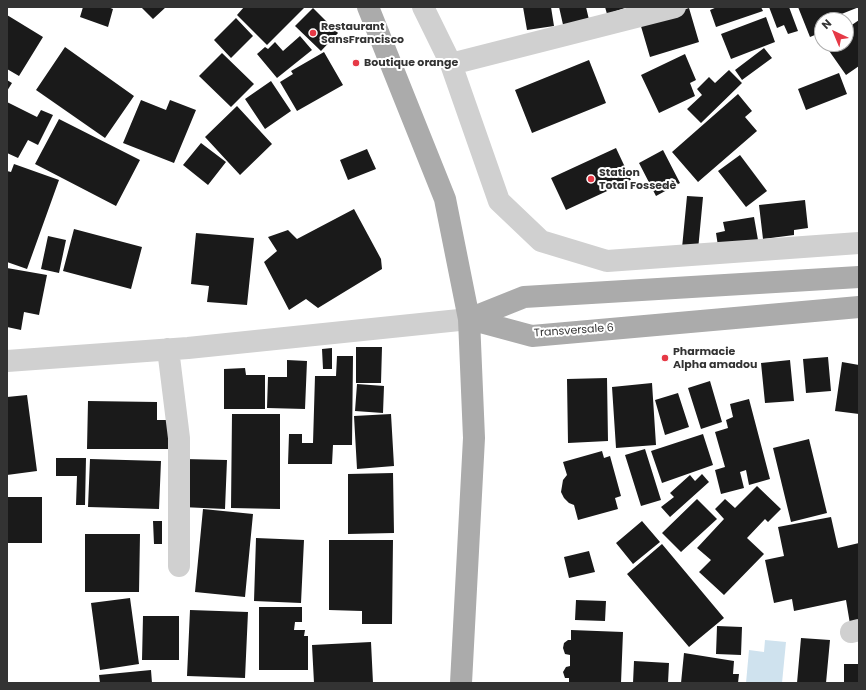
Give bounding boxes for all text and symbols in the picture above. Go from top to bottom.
north arrow [814,12,854,52]
text: N [818,15,835,33]
place label: Restaurant SansFrancisco [321,20,404,46]
marker: Restaurant SansFrancisco [308,28,318,38]
place label: Boutique orange [364,56,458,70]
marker: Boutique orange [351,58,361,68]
place label: Station Total Fossedè [599,166,676,192]
marker: Station Total Fossedè [586,174,596,184]
street label: Transversale 6 [534,322,614,340]
place label: Pharmacie Alpha amadou [673,345,758,371]
marker: Pharmacie Alpha amadou [660,353,670,363]

